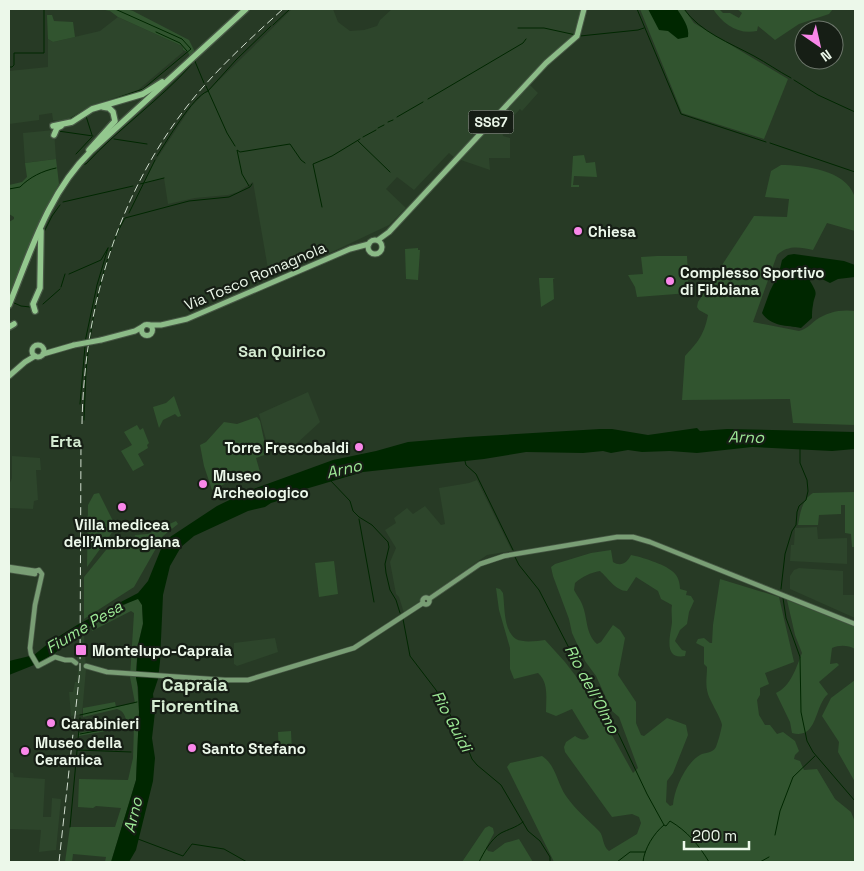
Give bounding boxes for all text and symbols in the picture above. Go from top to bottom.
north arrow [794,20,844,70]
text: N [817,46,835,66]
road number: SS67 [468,110,514,134]
place label: Chiesa [588,222,636,241]
marker: Chiesa [572,225,584,237]
street label: Via Tosco Romagnola [181,237,329,314]
place label: Complesso Sportivo di Fibbiana [680,263,824,299]
marker: Complesso Sportivo di Fibbiana [664,275,676,287]
district label: San Quirico [238,341,326,362]
water label: Arno [728,426,765,448]
district label: Erta [50,431,82,452]
place label: Torre Frescobaldi [224,438,349,457]
marker: Torre Frescobaldi [353,441,365,453]
water label: Arno [324,454,365,483]
place label: Museo Archeologico [213,466,309,502]
marker: Museo Archeologico [197,478,209,490]
marker: Villa medicea dell'Ambrogiana [116,501,128,513]
place label: Villa medicea dell'Ambrogiana [64,515,181,551]
water label: Fiume Pesa [42,595,127,658]
place label: Montelupo-Capraia [92,641,232,660]
water label: Rio dell'Olmo [560,641,625,738]
marker: Montelupo-Capraia [74,643,88,657]
district label: Capraia Fiorentina [151,673,240,717]
water label: Rio Guidi [427,687,478,757]
place label: Carabinieri [61,714,139,733]
marker: Carabinieri [45,717,57,729]
place label: Museo della Ceramica [35,733,122,769]
place label: Santo Stefano [202,739,306,758]
marker: Santo Stefano [186,742,198,754]
marker: Museo della Ceramica [19,745,31,757]
water label: Arno [119,794,148,835]
scale bar [684,818,749,850]
text: 200 m [692,826,737,845]

